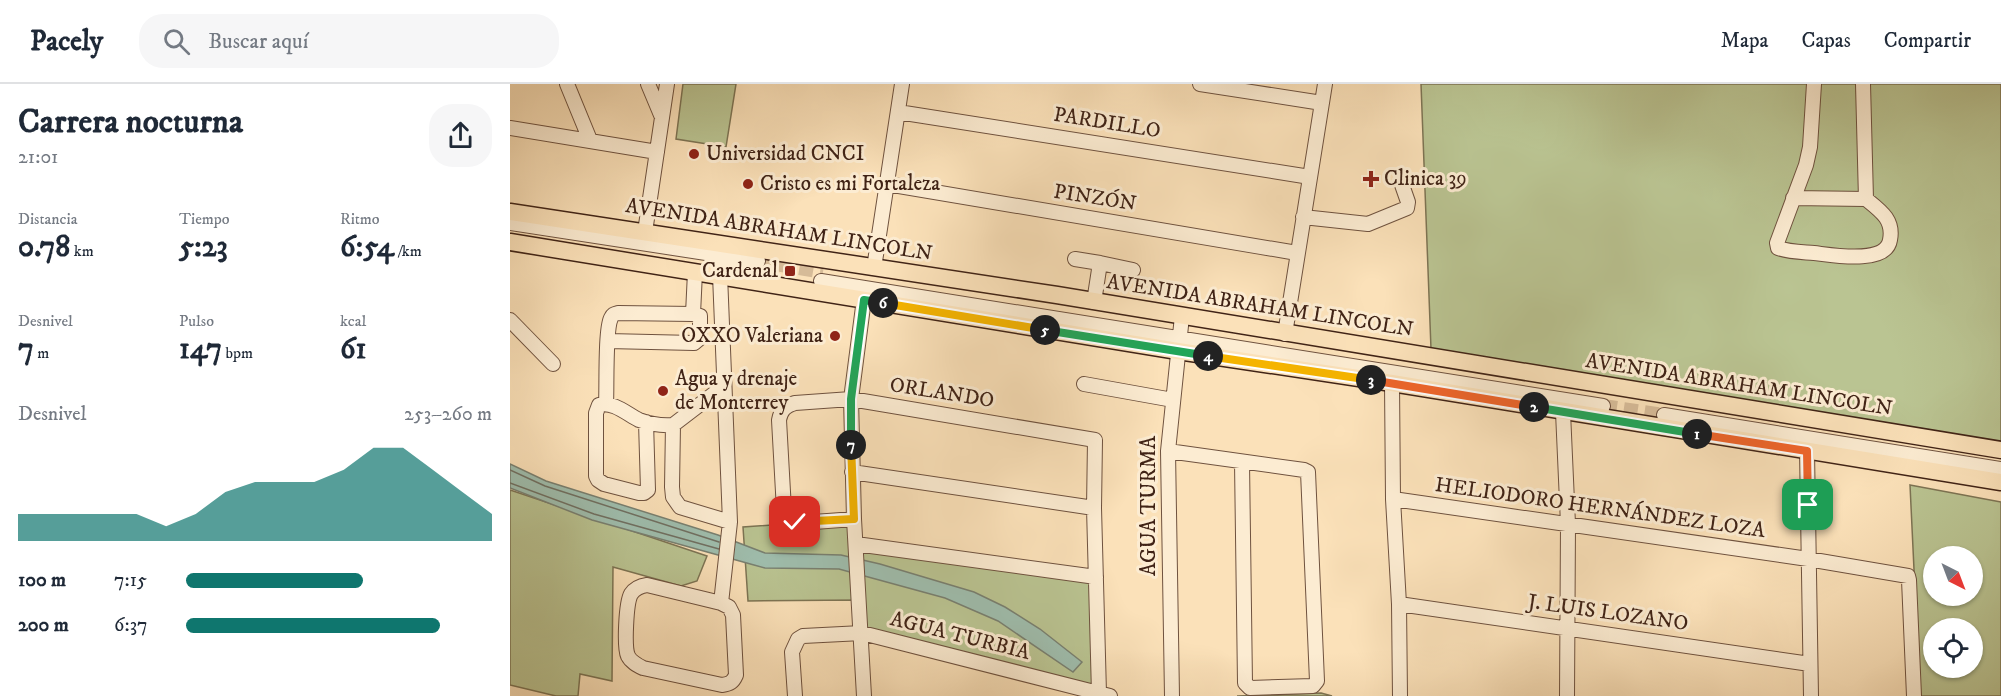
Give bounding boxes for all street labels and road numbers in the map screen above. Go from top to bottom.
street label: PARDILLO [1052,102,1162,144]
street label: PINZÓN [1052,177,1139,217]
street label: AVENIDA ABRAHAM LINCOLN [624,193,934,267]
street label: AVENIDA ABRAHAM LINCOLN [1105,269,1415,343]
street label: AVENIDA ABRAHAM LINCOLN [1584,348,1894,422]
street label: ORLANDO [888,372,996,414]
street label: AGUA TURMA [1136,435,1162,576]
street label: HELIODORO HERNÁNDEZ LOZA [1433,470,1768,544]
street label: J. LUIS LOZANO [1524,589,1690,637]
street label: AGUA TURBIA [888,606,1033,666]

